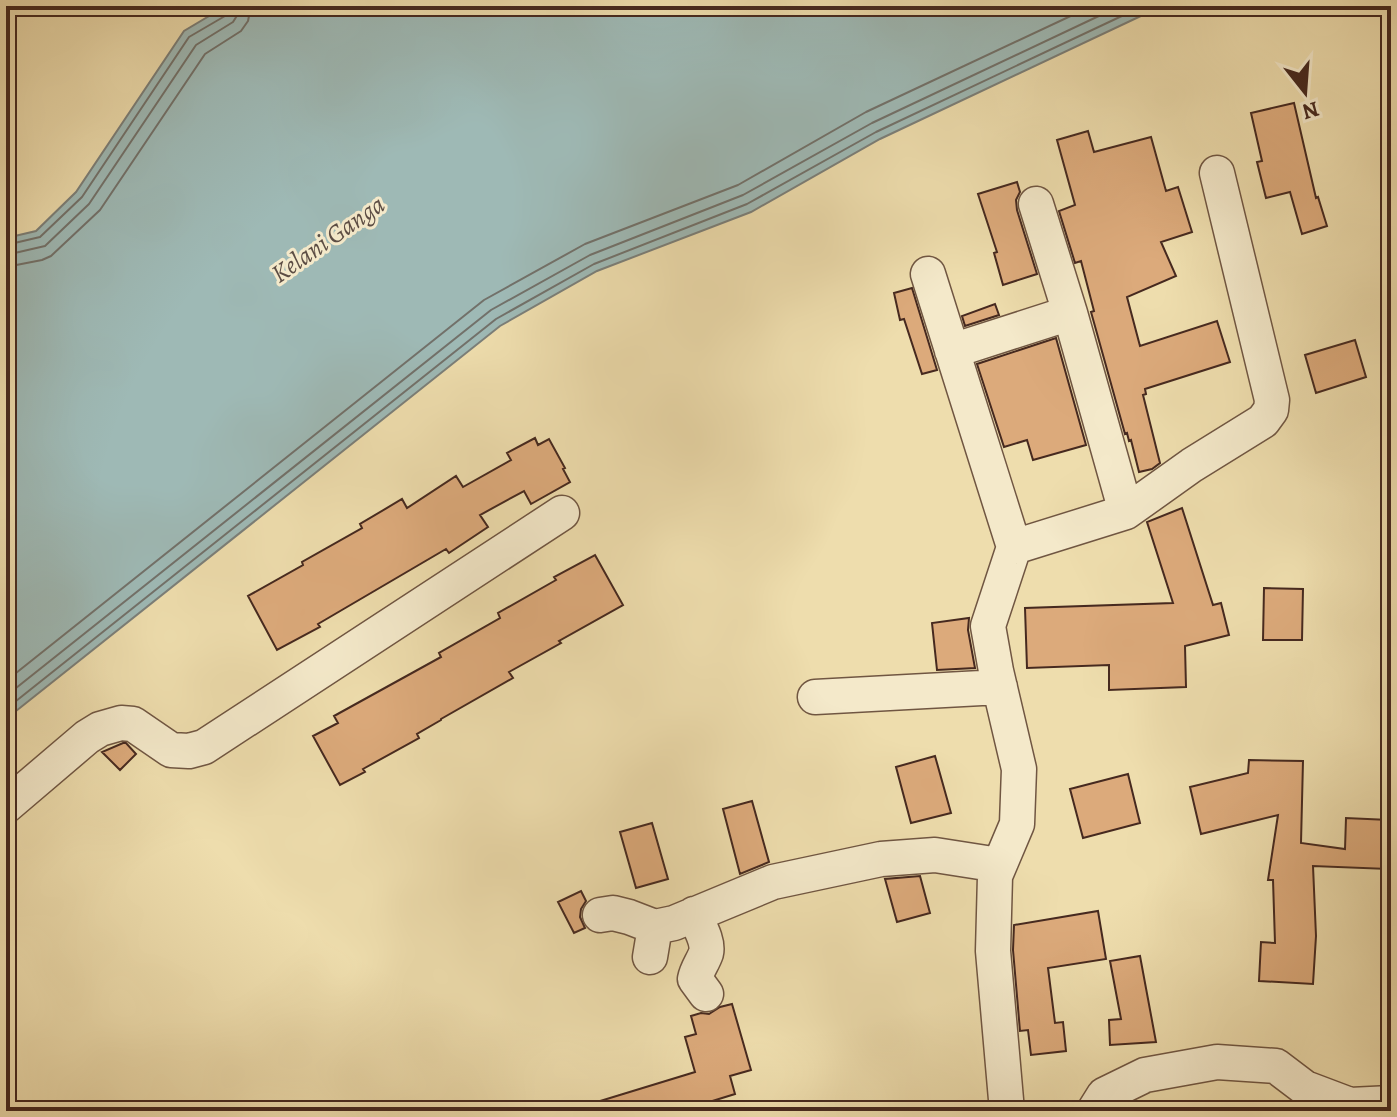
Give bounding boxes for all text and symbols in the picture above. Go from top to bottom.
north arrow [1265,52,1345,132]
text: N [1299,93,1323,127]
water label: Kelani Ganga [264,187,392,291]

